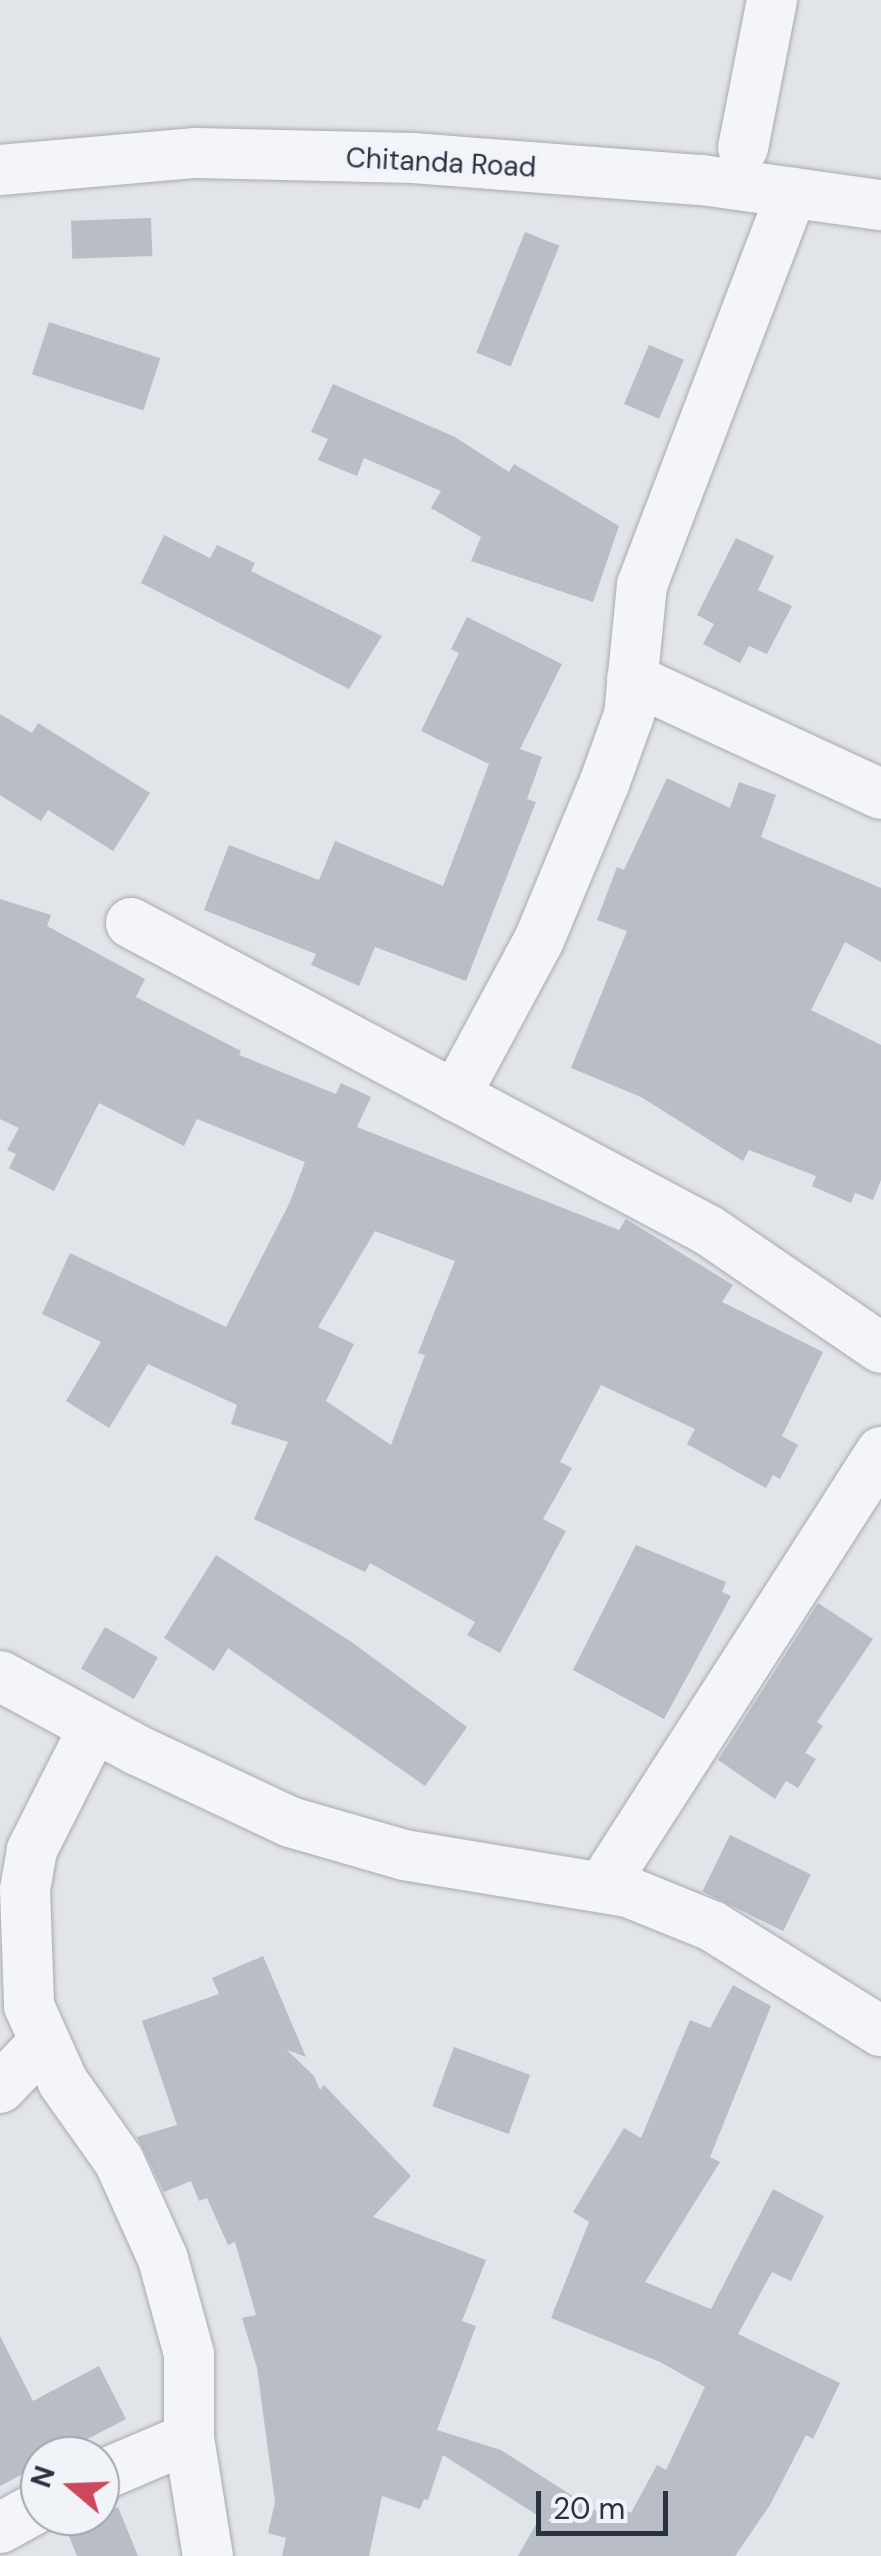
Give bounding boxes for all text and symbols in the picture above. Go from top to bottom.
street label: Chitanda Road [345,141,537,185]
north arrow [20,2436,120,2536]
text: N [22,2461,64,2492]
scale bar [541,2471,674,2533]
text: 20 m [553,2489,625,2528]

